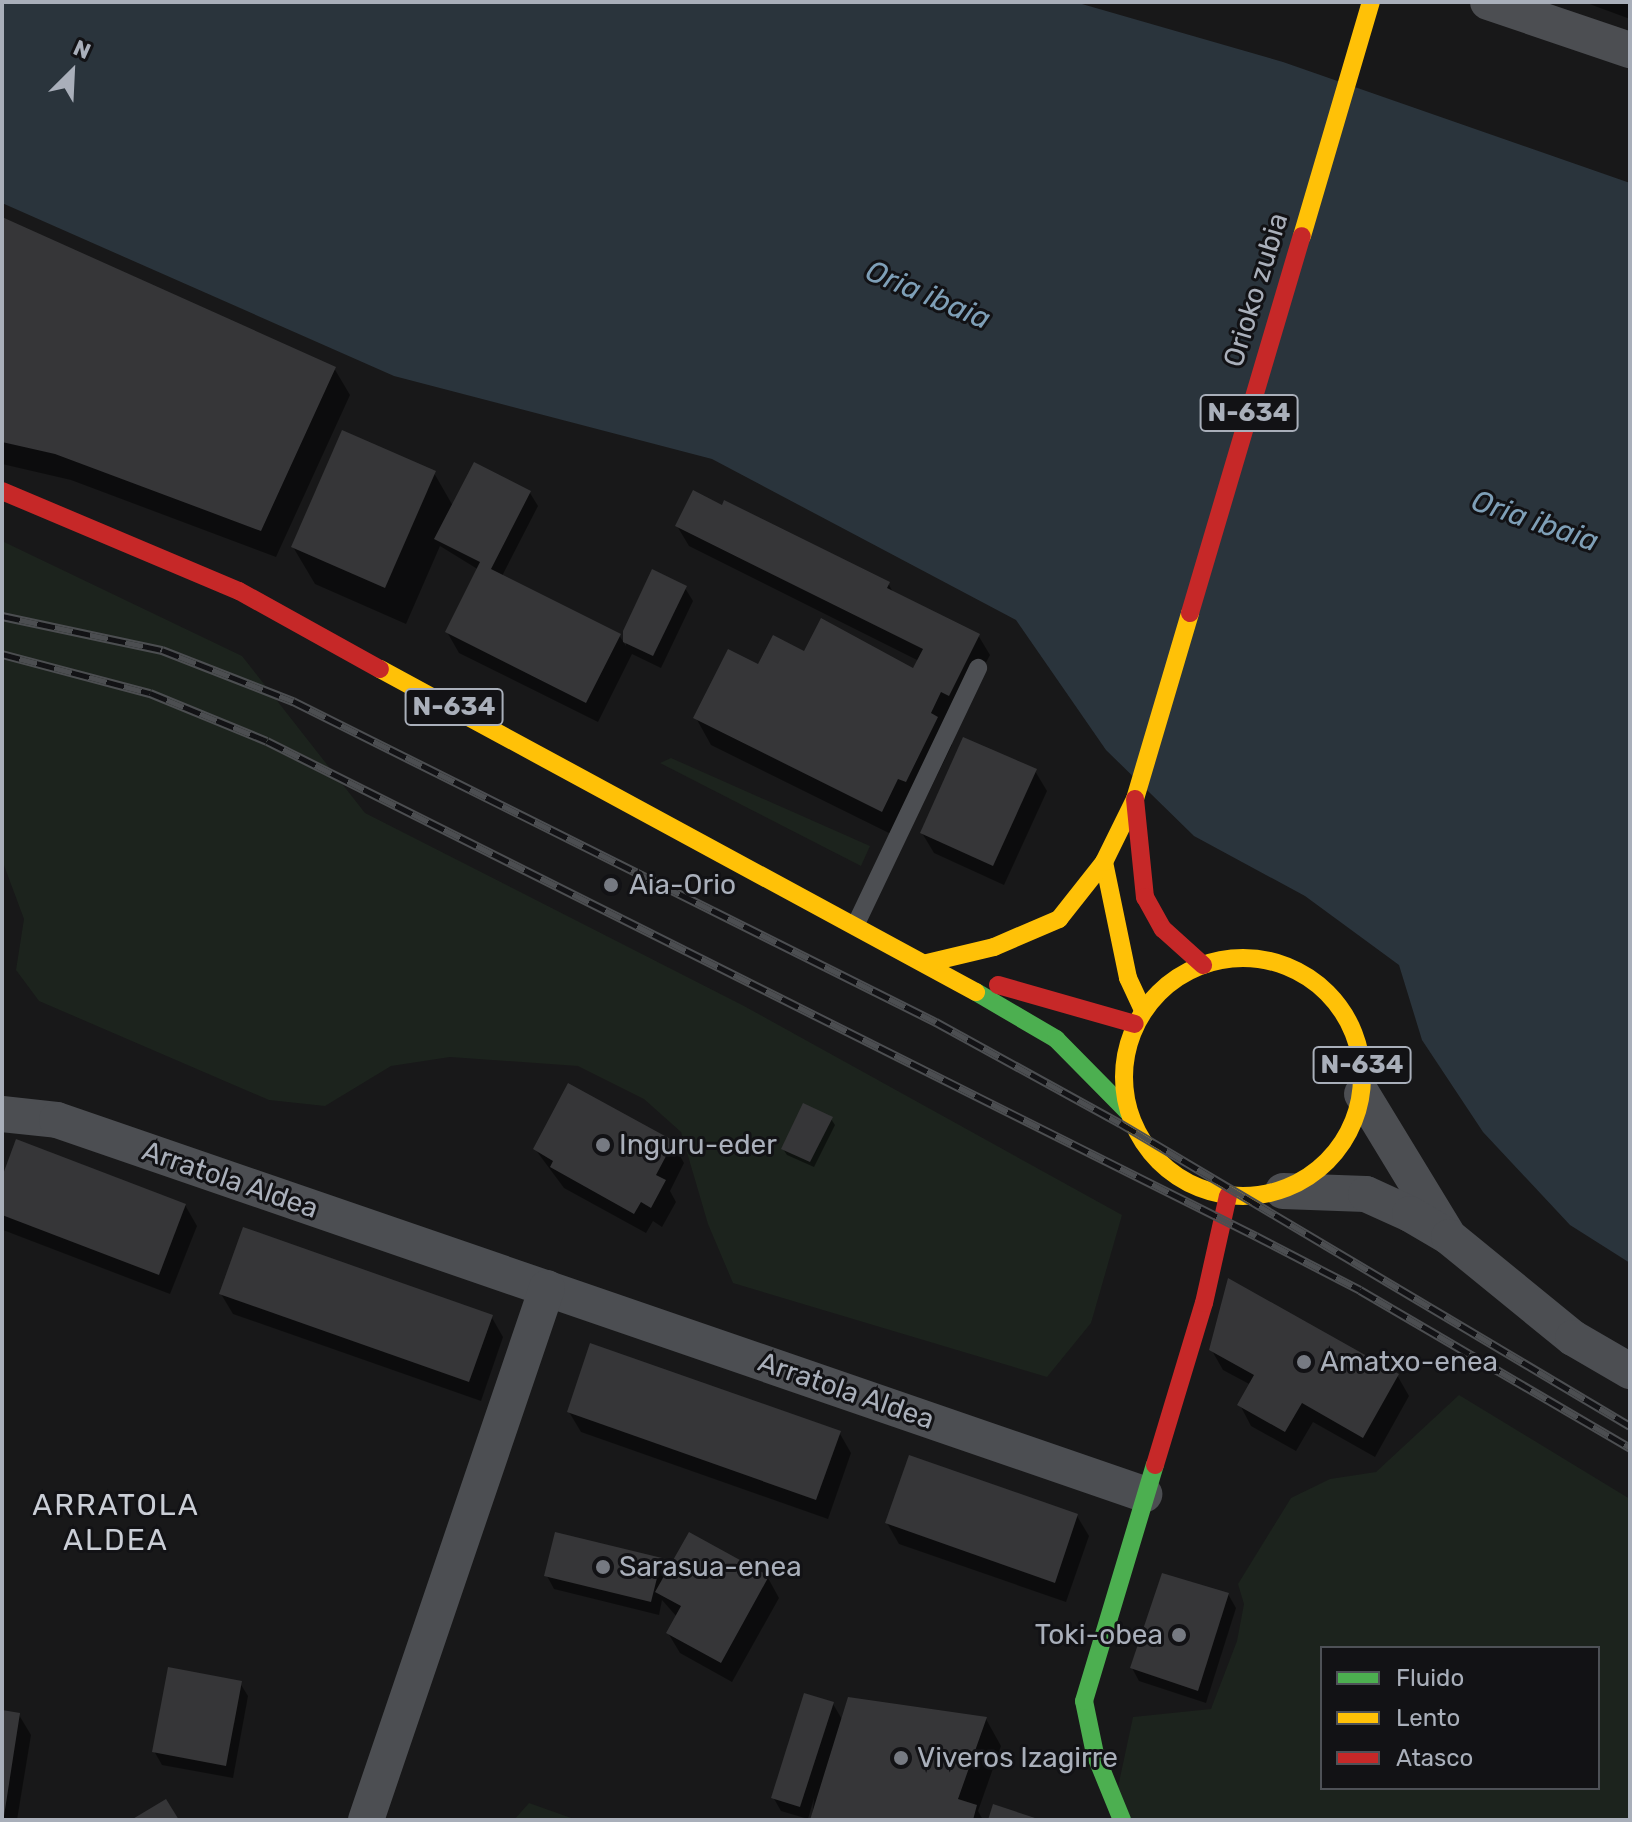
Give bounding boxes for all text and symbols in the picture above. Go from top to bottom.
north arrow [32,32,112,112]
text: N [69,34,95,65]
street label: Orioko zubia [1217,209,1295,371]
water label: Oria ibaia [860,253,996,337]
road number: N-634 [1199,391,1299,435]
water label: Oria ibaia [1467,483,1603,559]
road number: N-634 [404,685,504,729]
place label: Aia-Orio [629,868,736,902]
marker: Aia-Orio [600,874,622,896]
road number: N-634 [1312,1043,1412,1087]
place label: Inguru-eder [619,1128,777,1162]
street label: Arratola Aldea [137,1134,323,1226]
marker: Inguru-eder [594,1136,612,1154]
street label: Arratola Aldea [753,1345,939,1437]
place label: Amatxo-enea [1320,1345,1498,1379]
marker: Amatxo-enea [1295,1353,1313,1371]
district label: ARRATOLA ALDEA [32,1487,200,1558]
place label: Sarasua-enea [619,1550,802,1584]
marker: Sarasua-enea [594,1558,612,1576]
place label: Toki-obea [1035,1618,1163,1652]
marker: Toki-obea [1170,1626,1188,1644]
legend [1320,1646,1600,1790]
text: Fluido [1396,1664,1464,1692]
text: Lento [1396,1704,1460,1732]
place label: Viveros Izagirre [917,1741,1118,1775]
text: Atasco [1396,1744,1473,1772]
marker: Viveros Izagirre [892,1749,910,1767]

